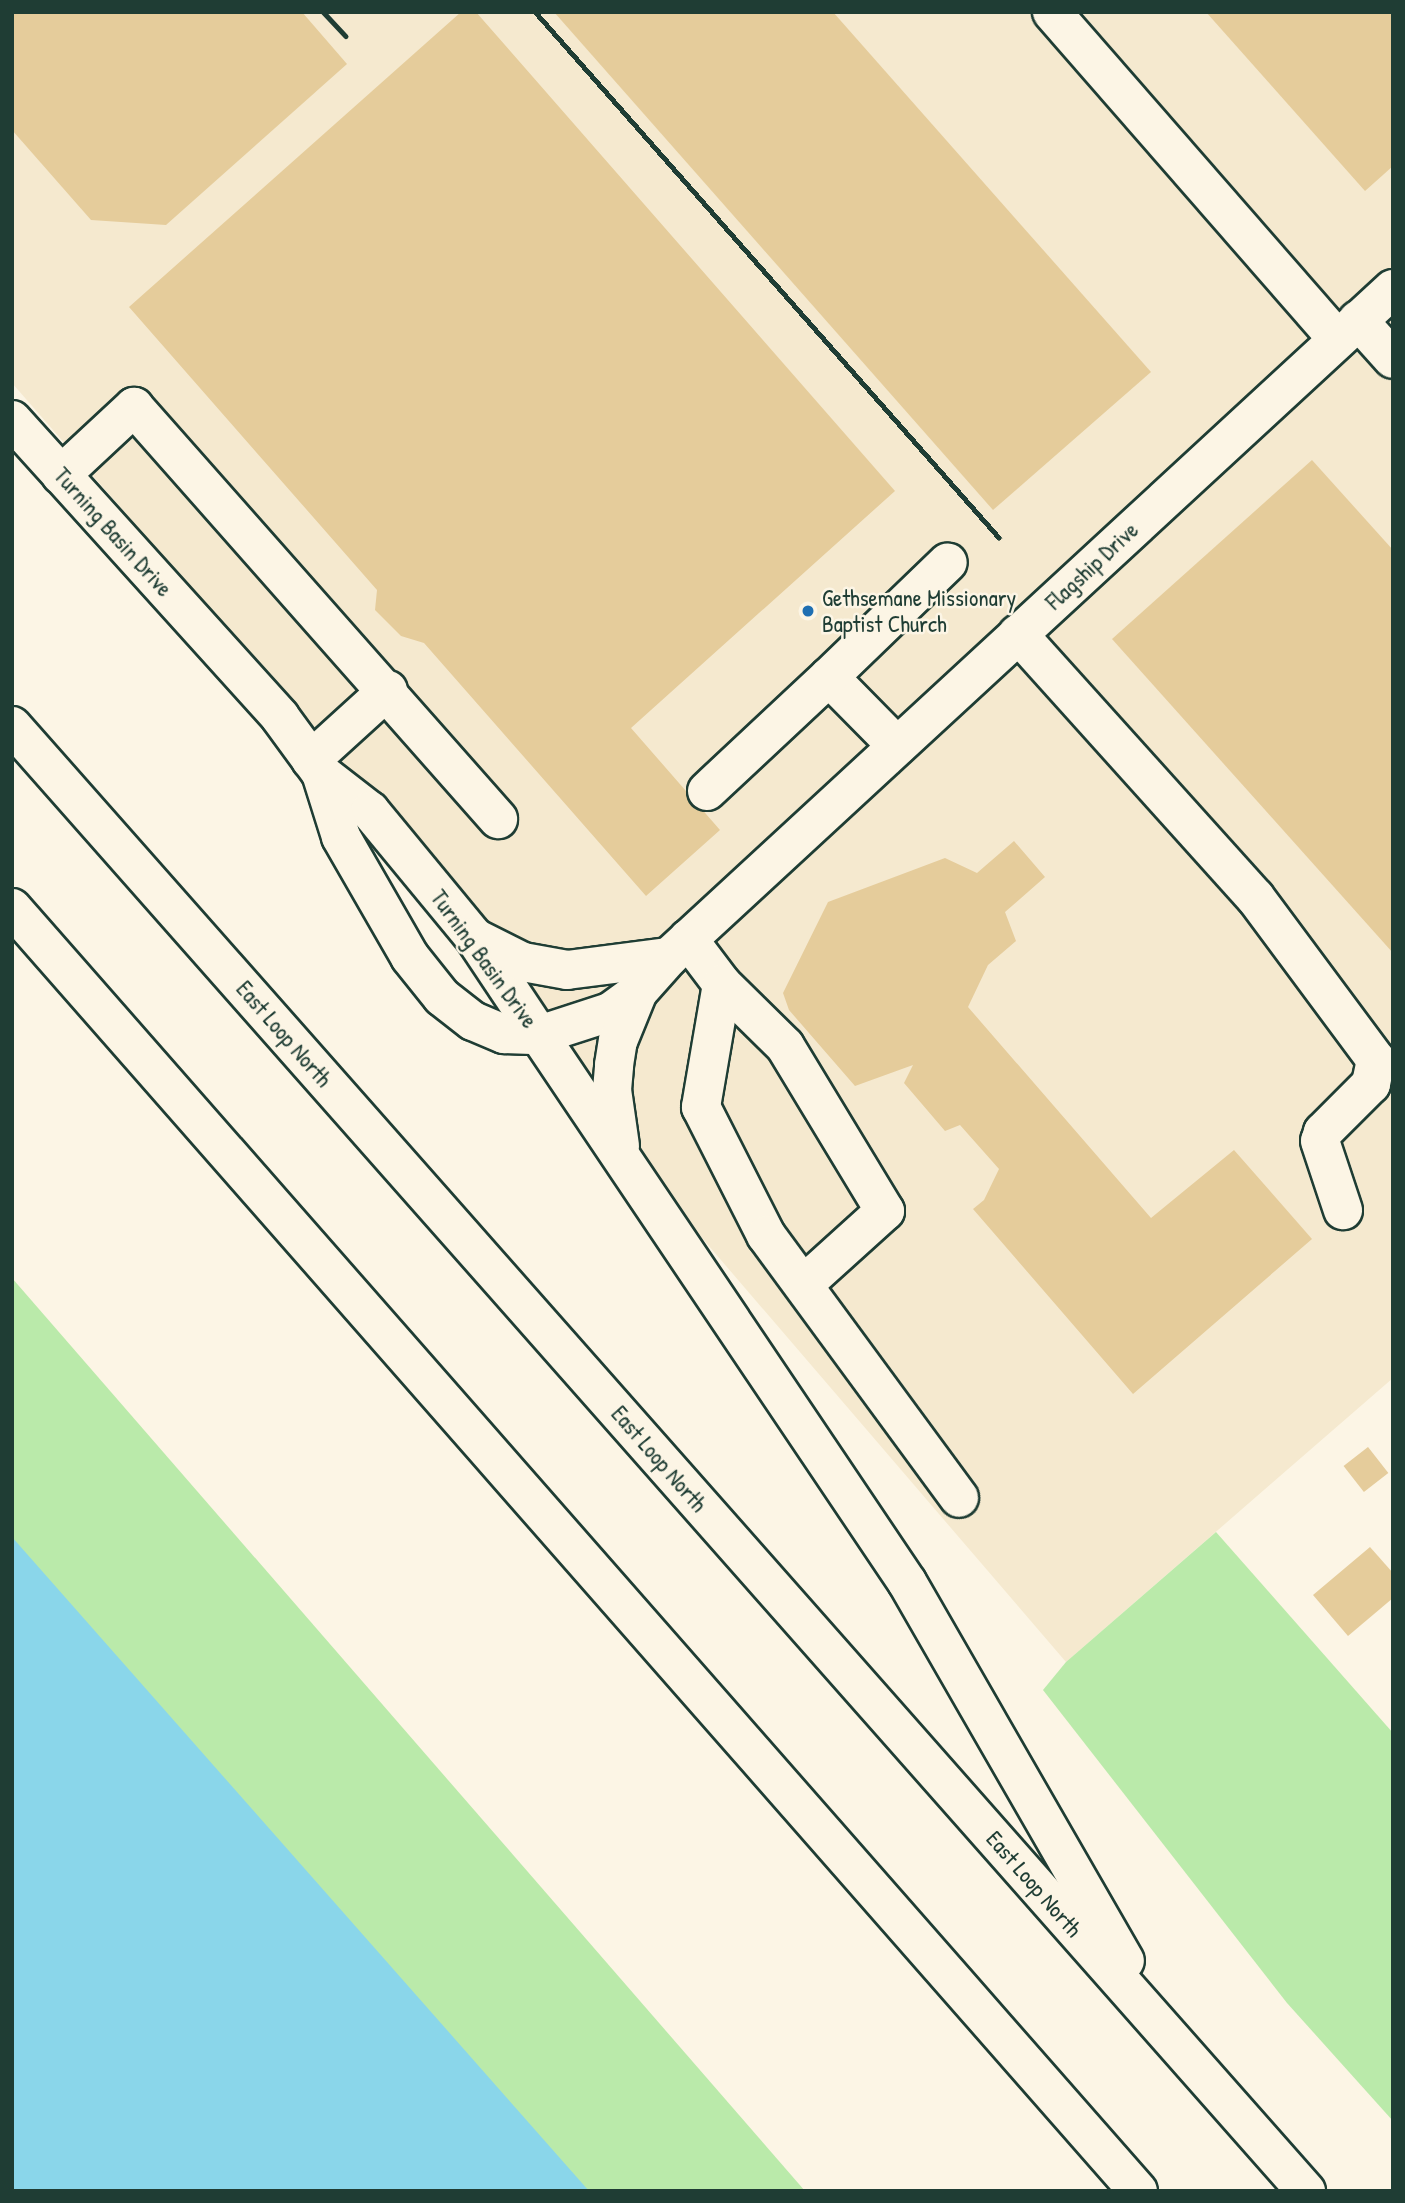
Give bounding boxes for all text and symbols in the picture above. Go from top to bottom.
street label: Turning Basin Drive [48,462,178,602]
street label: Flagship Drive [1040,516,1144,616]
place label: Gethsemane Missionary Baptist Church [822,584,1016,638]
marker: Gethsemane Missionary Baptist Church [800,603,816,619]
street label: Turning Basin Drive [425,885,543,1033]
street label: East Loop North [230,975,338,1093]
street label: East Loop North [605,1400,713,1518]
street label: East Loop North [980,1825,1088,1943]

